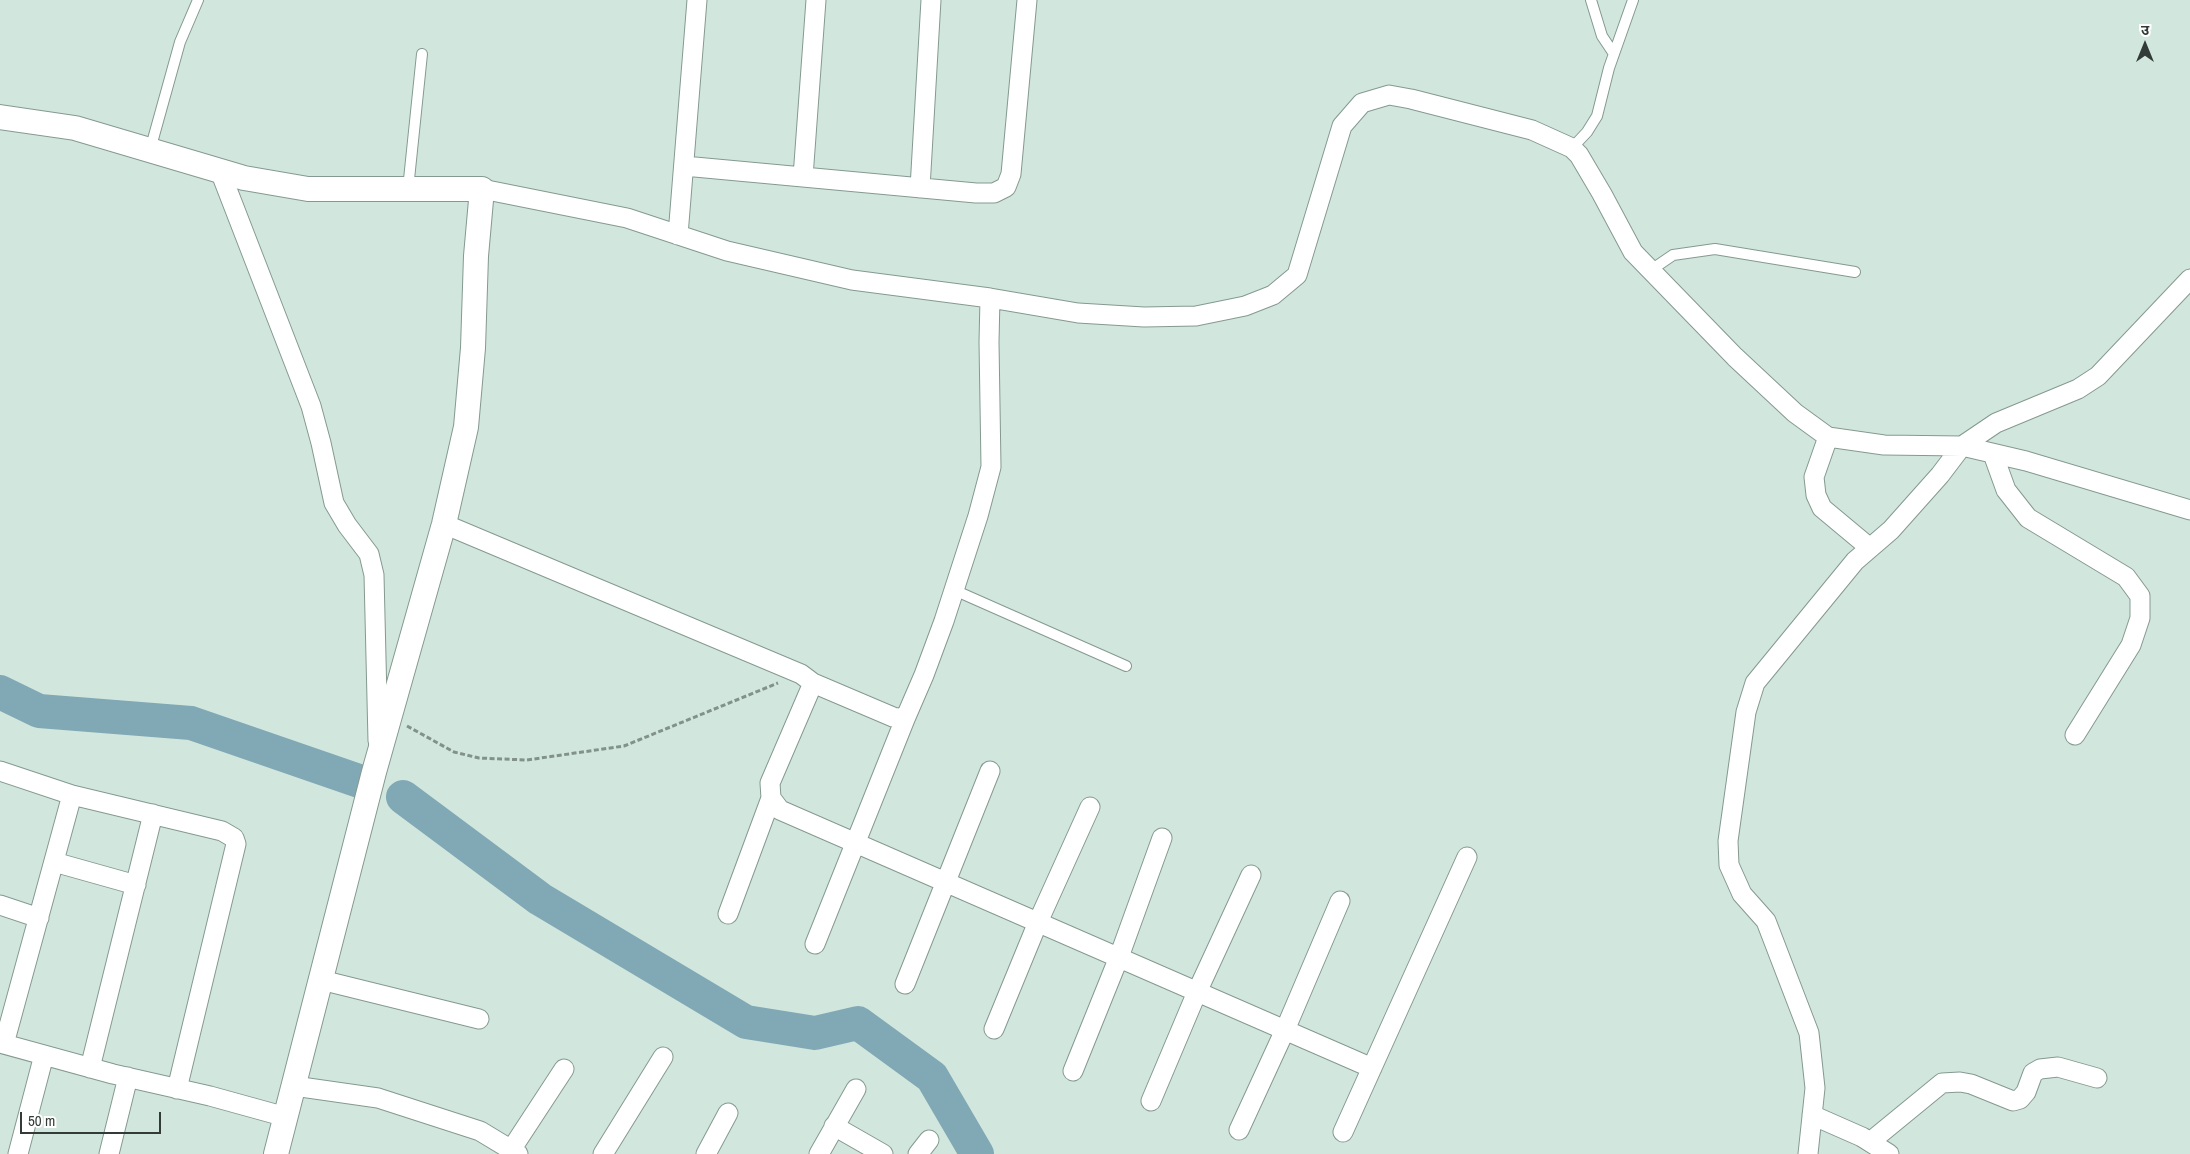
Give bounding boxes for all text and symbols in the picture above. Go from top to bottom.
north arrow [2120,20,2170,70]
text: उ [2141,21,2149,39]
scale bar [22,1102,164,1134]
text: 50 m [28,1110,55,1131]

